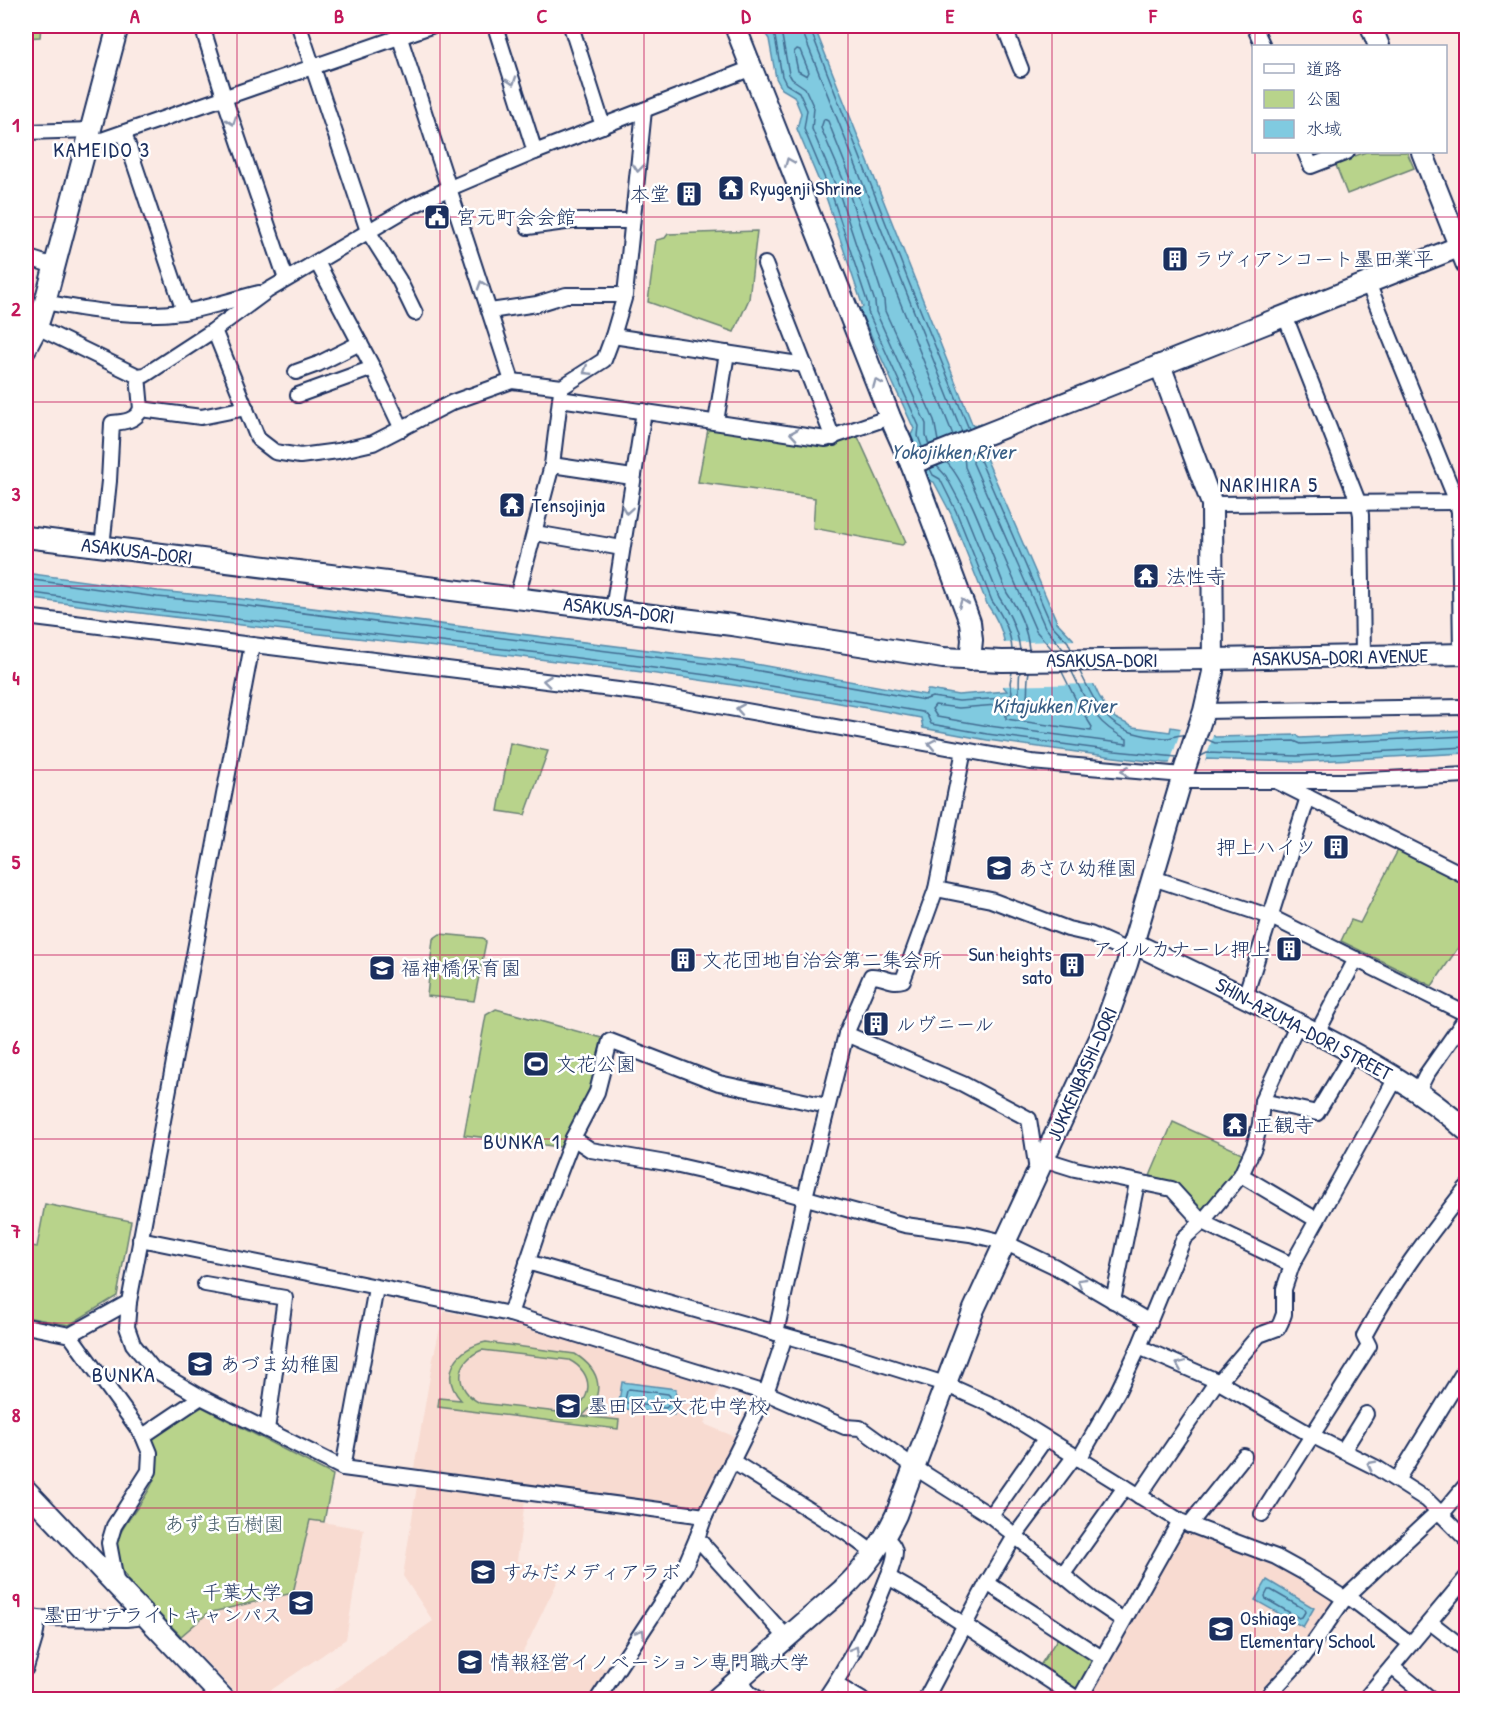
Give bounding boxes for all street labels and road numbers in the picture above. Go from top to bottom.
street label: ASAKUSA-DORI [80,530,194,571]
street label: ASAKUSA-DORI [562,589,676,630]
street label: ASAKUSA-DORI AVENUE [1252,641,1429,672]
street label: ASAKUSA-DORI [1046,646,1158,673]
street label: SHIN-AZUMA-DORI STREET [1211,971,1398,1087]
street label: JUKKENBASHI-DORI [1040,1002,1123,1145]

